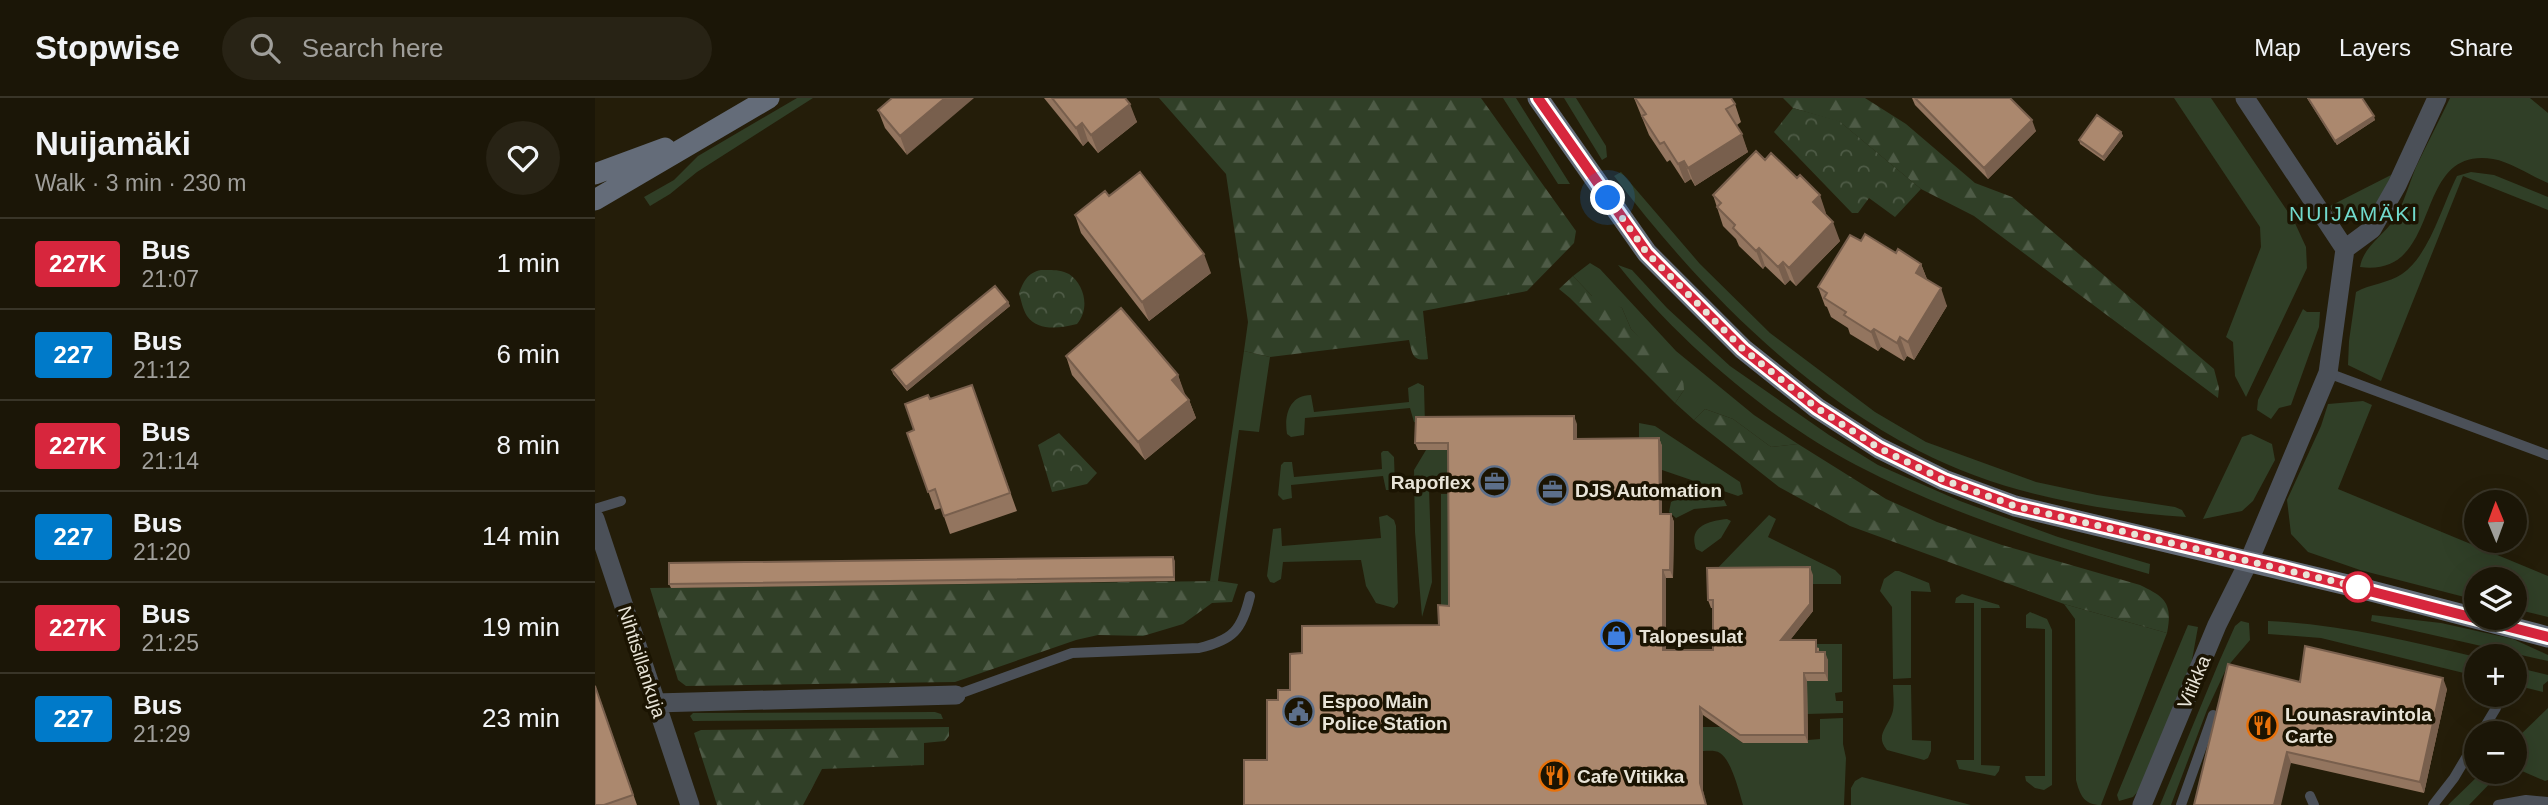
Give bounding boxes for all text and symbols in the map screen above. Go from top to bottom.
search box [222,17,712,80]
text: Stopwise [35,29,180,66]
icon: search [246,29,284,67]
text: Search here [302,33,444,63]
text: Map [2254,34,2301,61]
text: Layers [2339,34,2411,61]
text: Share [2449,34,2513,61]
button: heart [486,121,560,195]
text: Nuijamäki [35,125,191,162]
text: Walk · 3 min · 230 m [35,170,246,196]
your location [1590,180,1625,215]
district label: NUIJAMÄKI [2289,202,2419,225]
text: Bus [141,235,191,265]
text: 1 min [496,248,560,278]
text: 227K [49,250,106,277]
text: 21:07 [141,266,199,292]
text: Bus [133,326,182,356]
text: 6 min [496,339,560,369]
text: 227 [53,341,94,368]
text: 21:12 [133,357,191,383]
text: Bus [141,417,191,447]
text: 8 min [496,430,560,460]
text: 227K [49,432,106,459]
text: 21:14 [141,448,199,474]
office icon: Rapoflex [1477,465,1511,499]
place label: Rapoflex [1391,472,1471,493]
office icon: DJS Automation [1535,473,1569,507]
place label: DJS Automation [1575,480,1722,501]
north arrow [2464,490,2527,553]
map controls [2464,490,2527,784]
text: Bus [133,508,182,538]
text: 14 min [482,521,560,551]
text: 227 [53,523,94,550]
text: 21:20 [133,539,191,565]
button: layers [2464,567,2527,630]
unlabelled marker [2343,572,2373,602]
text: Bus [141,599,191,629]
street label: Nihtisillankuja [614,604,670,721]
text: 19 min [482,612,560,642]
text: 227K [49,614,106,641]
shop icon: Talopesulat [1599,619,1633,653]
place label: Talopesulat [1639,626,1744,647]
text: 21:25 [141,630,199,656]
button: + [2464,644,2527,707]
street label: Vitikka [2173,652,2215,712]
text: Bus [133,690,182,720]
place label: Espoo Main Police Station [1322,691,1448,734]
public building icon: Espoo Main Police Station [1282,695,1316,729]
text: 23 min [482,703,560,733]
place label: Lounasravintola Carte [2285,704,2432,747]
text: 227 [53,705,94,732]
restaurant icon: Lounasravintola Carte [2245,708,2279,742]
text: 21:29 [133,721,191,747]
button: − [2464,721,2527,784]
restaurant icon: Cafe Vitikka [1537,759,1571,793]
place label: Cafe Vitikka [1577,766,1685,787]

